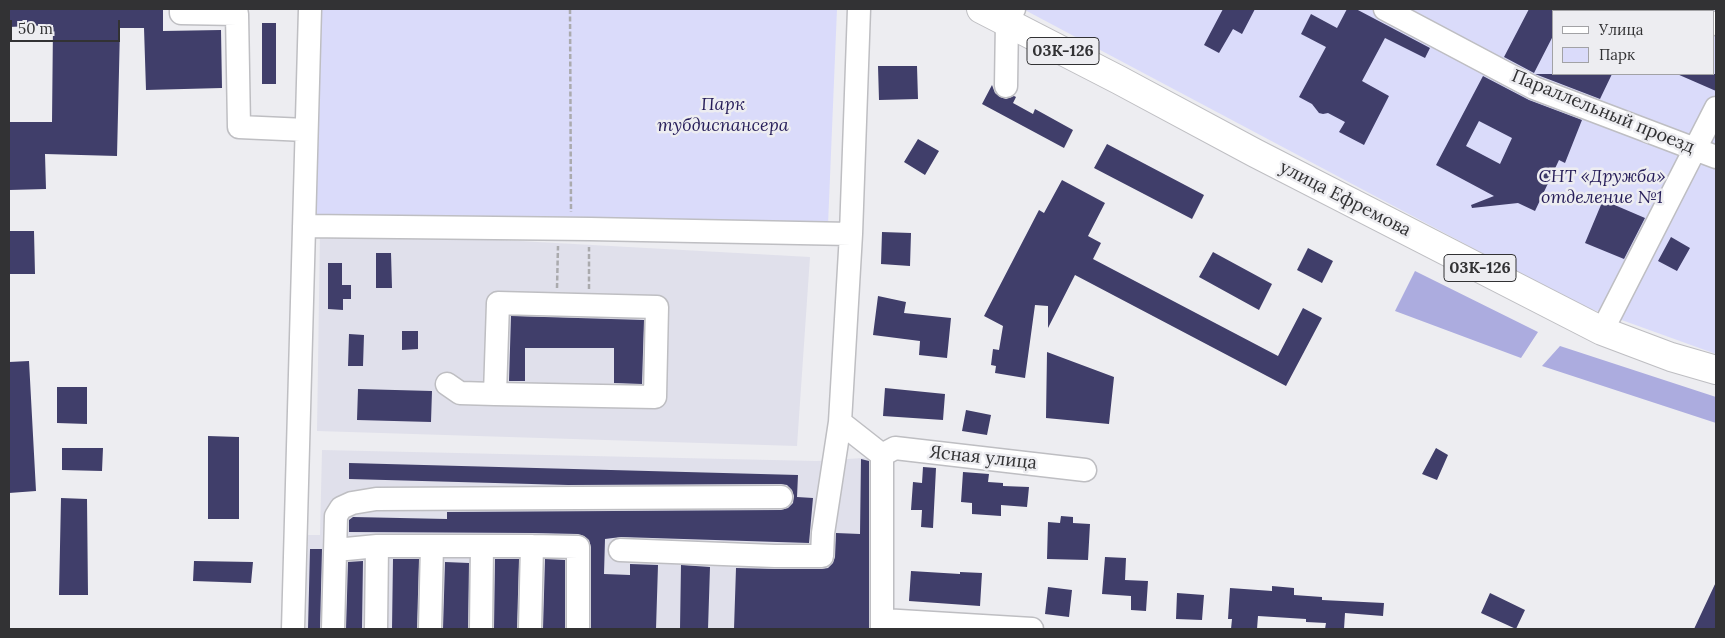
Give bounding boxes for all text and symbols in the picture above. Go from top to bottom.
scale bar [12,10,122,42]
legend [1552,10,1715,75]
text: 50 m [18,19,53,38]
text: Улица [1599,20,1643,39]
road number: 03К-126 [1027,37,1099,64]
text: Парк [1599,45,1635,64]
street label: Параллельный проезд [1508,65,1698,159]
park label: Парк тубдиспансера [657,94,789,136]
street label: улица Ефремова [1276,157,1414,241]
park label: СНТ «Дружба» отделение №1 [1538,166,1666,208]
road number: 03К-126 [1444,254,1516,282]
street label: Ясная улица [928,442,1038,474]

